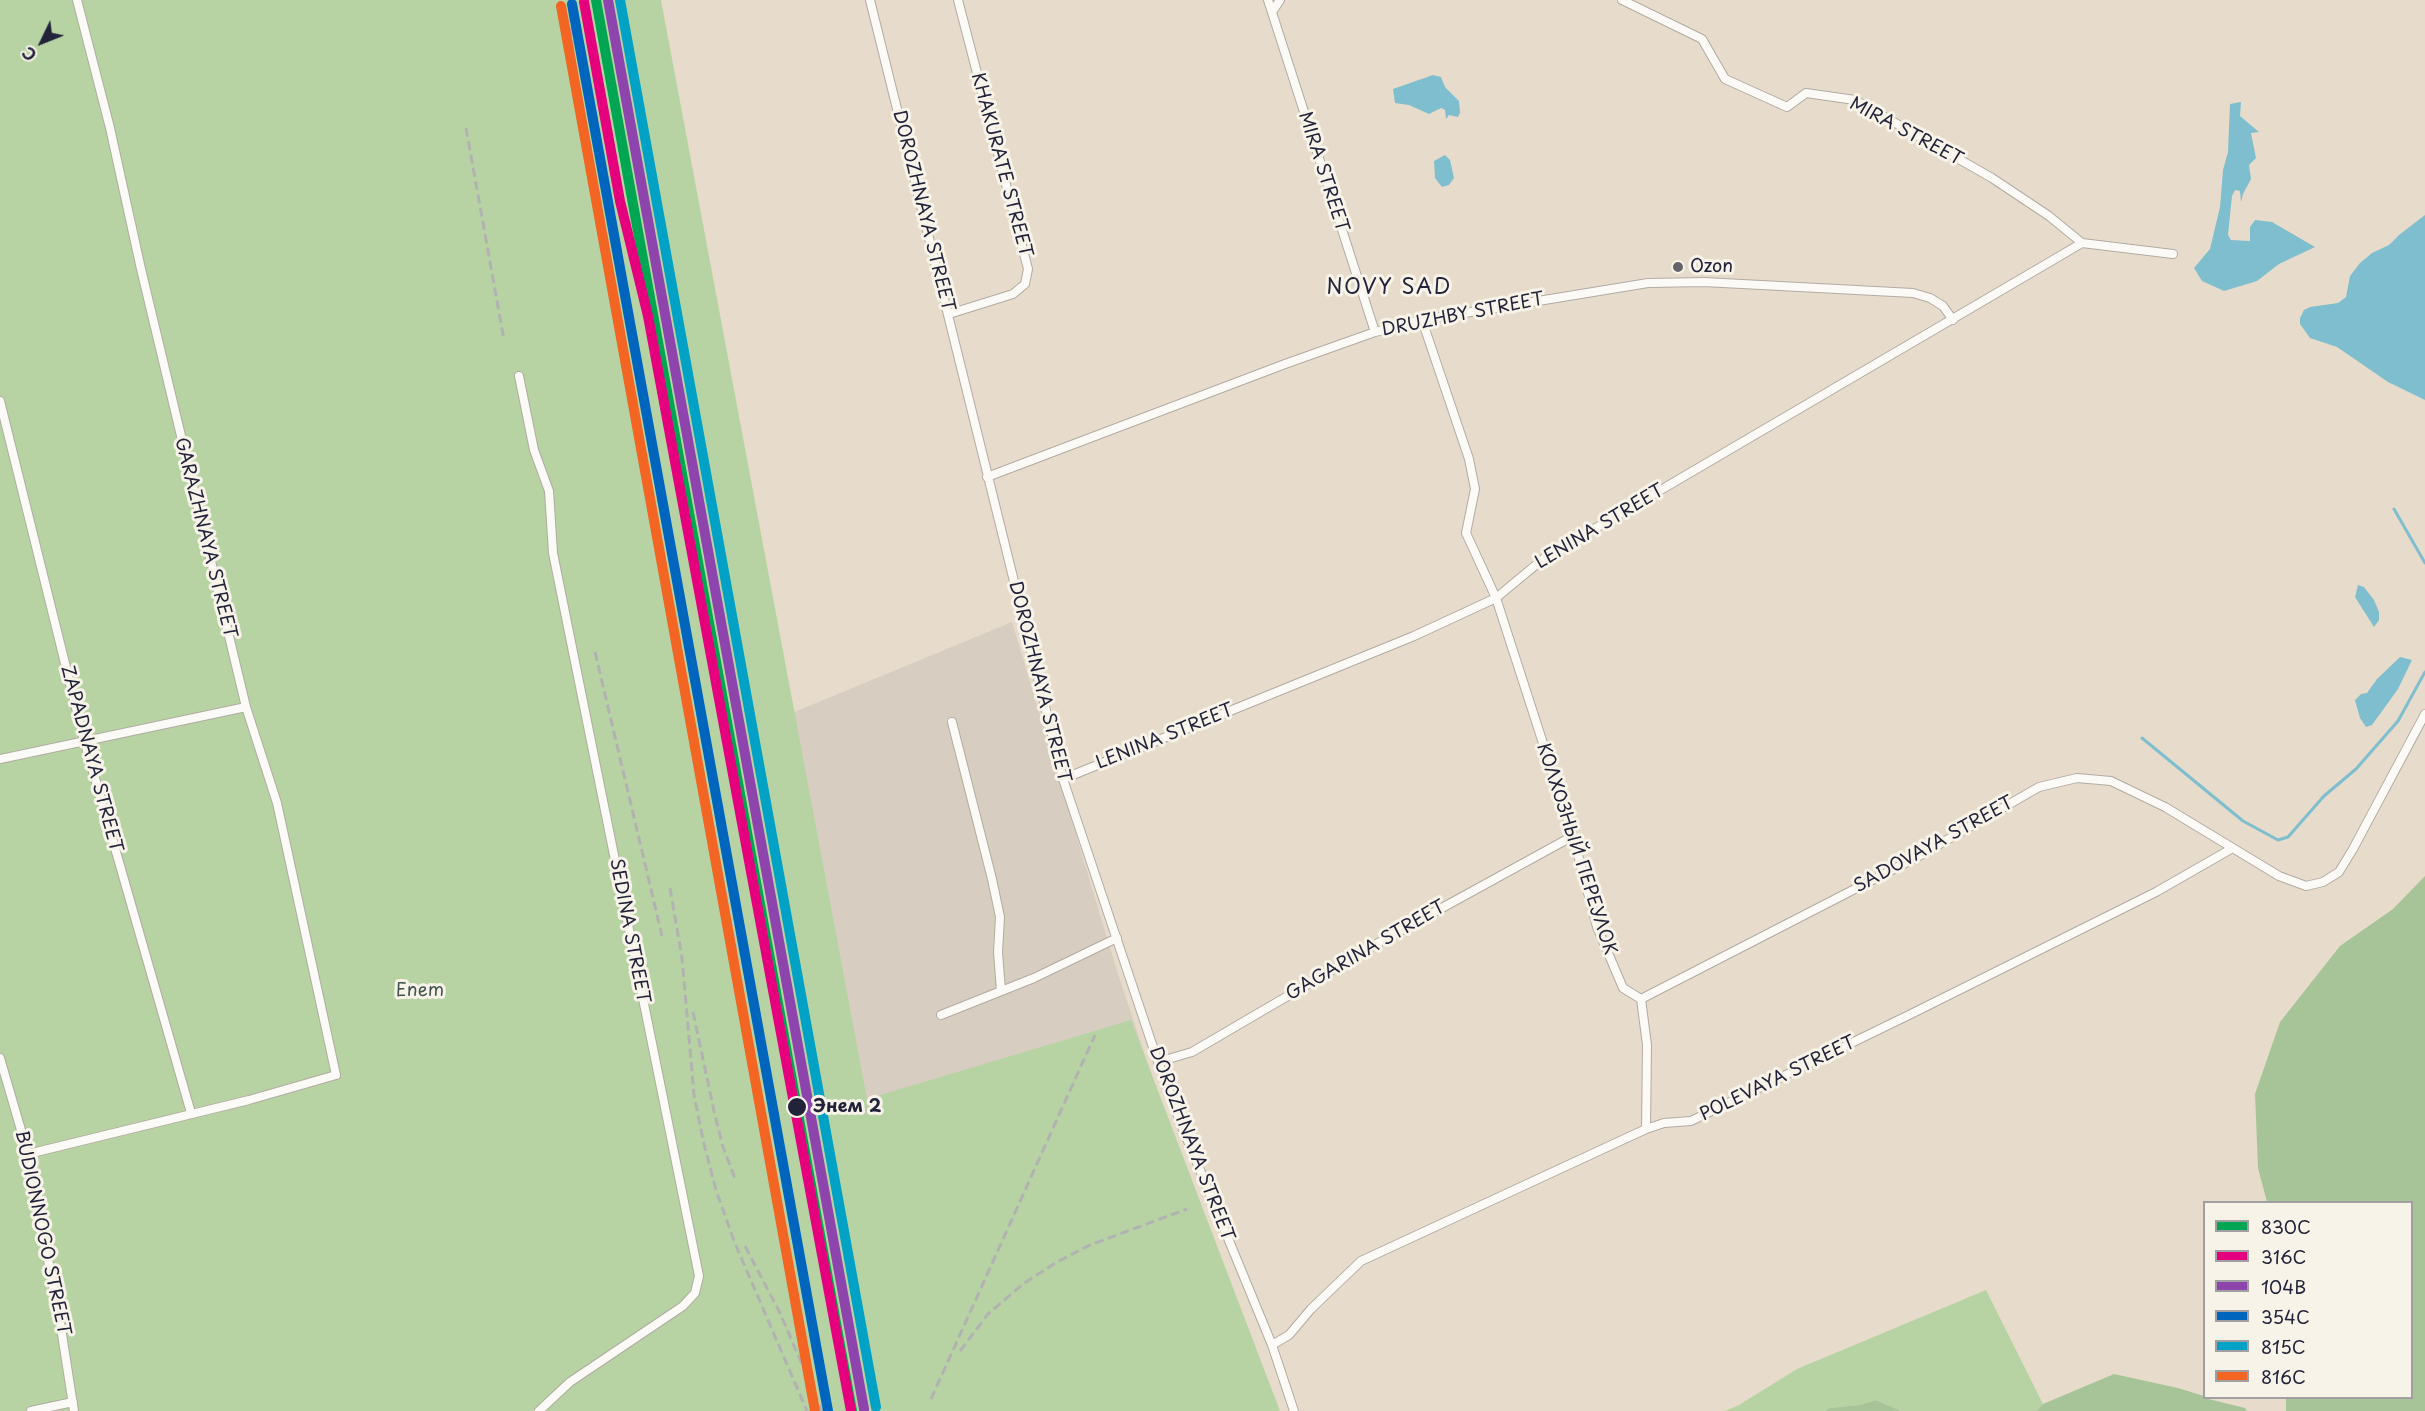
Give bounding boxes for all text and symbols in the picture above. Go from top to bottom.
north arrow [12,12,72,72]
text: С [16,42,42,67]
street label: KHAKURATE STREET [966,70,1036,260]
street label: MIRA STREET [1846,93,1966,171]
street label: DOROZHNAYA STREET [888,108,958,314]
street label: MIRA STREET [1293,109,1353,235]
place label: Ozon [1690,256,1733,278]
marker: Ozon [1671,260,1685,274]
district label: NOVY SAD [1327,275,1451,301]
street label: DRUZHBY STREET [1380,289,1546,341]
street label: GARAZHNAYA STREET [170,435,240,641]
street label: LENINA STREET [1532,480,1668,574]
street label: DOROZHNAYA STREET [1004,579,1074,785]
street label: ZAPADNAYA STREET [56,663,126,855]
street label: LENINA STREET [1093,700,1237,774]
street label: КОЛХОЗНЫЙ ПЕРЕУЛОК [1531,740,1621,958]
street label: SADOVAYA STREET [1850,792,2018,898]
street label: SEDINA STREET [604,857,654,1005]
street label: GAGARINA STREET [1282,897,1450,1005]
park label: Enem [396,980,444,1002]
street label: POLEVAYA STREET [1697,1032,1859,1126]
street label: DOROZHNAYA STREET [1144,1044,1238,1244]
marker: Энем 2 [786,1096,808,1118]
place label: Энем 2 [813,1096,881,1118]
street label: BUDIONNOGO STREET [10,1129,74,1337]
legend [2203,1201,2413,1399]
text: 830С [2261,1213,2311,1240]
text: 316С [2261,1243,2306,1270]
text: 104В [2261,1273,2306,1300]
text: 354С [2261,1303,2310,1330]
text: 815С [2261,1333,2306,1360]
text: 816С [2261,1363,2306,1390]

